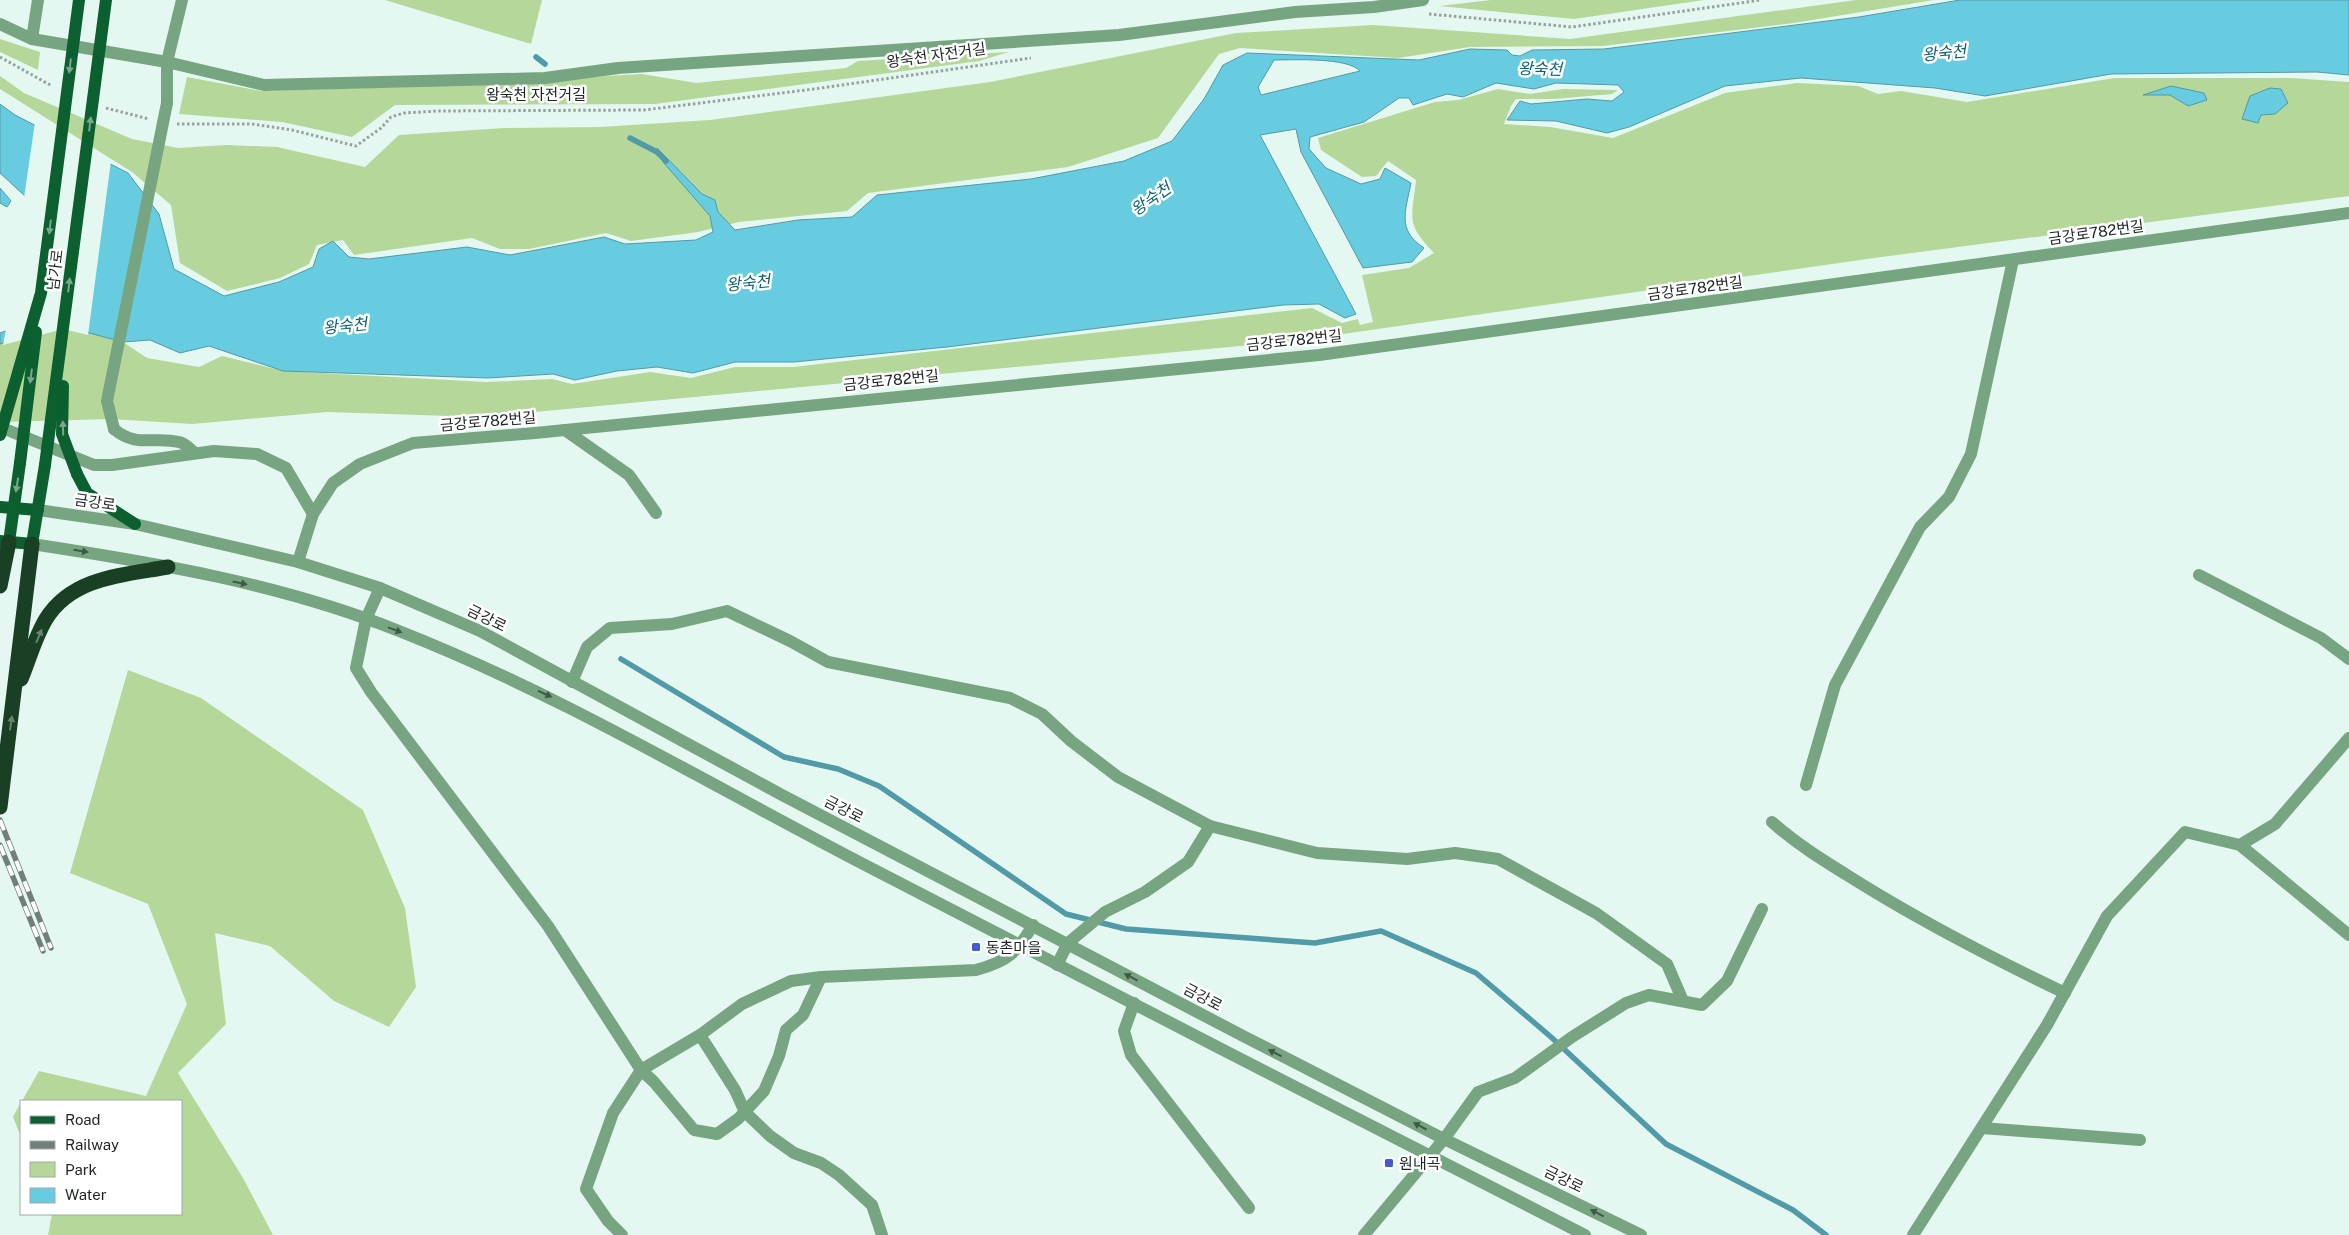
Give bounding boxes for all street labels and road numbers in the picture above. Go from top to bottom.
street label: 왕숙천 자전거길 [885,40,987,70]
street label: 왕숙천 자전거길 [486,86,586,103]
street label: 금강로782번길 [2047,217,2145,247]
street label: 남가로 [44,248,66,292]
street label: 금강로782번길 [1646,273,1744,303]
street label: 금강로782번길 [1245,327,1343,353]
street label: 금강로782번길 [842,367,940,393]
street label: 금강로782번길 [439,408,537,434]
street label: 금강로 [73,491,117,513]
street label: 금강로 [465,601,509,635]
street label: 금강로 [822,792,866,826]
street label: 금강로 [1181,980,1225,1014]
street label: 금강로 [1542,1162,1586,1196]

